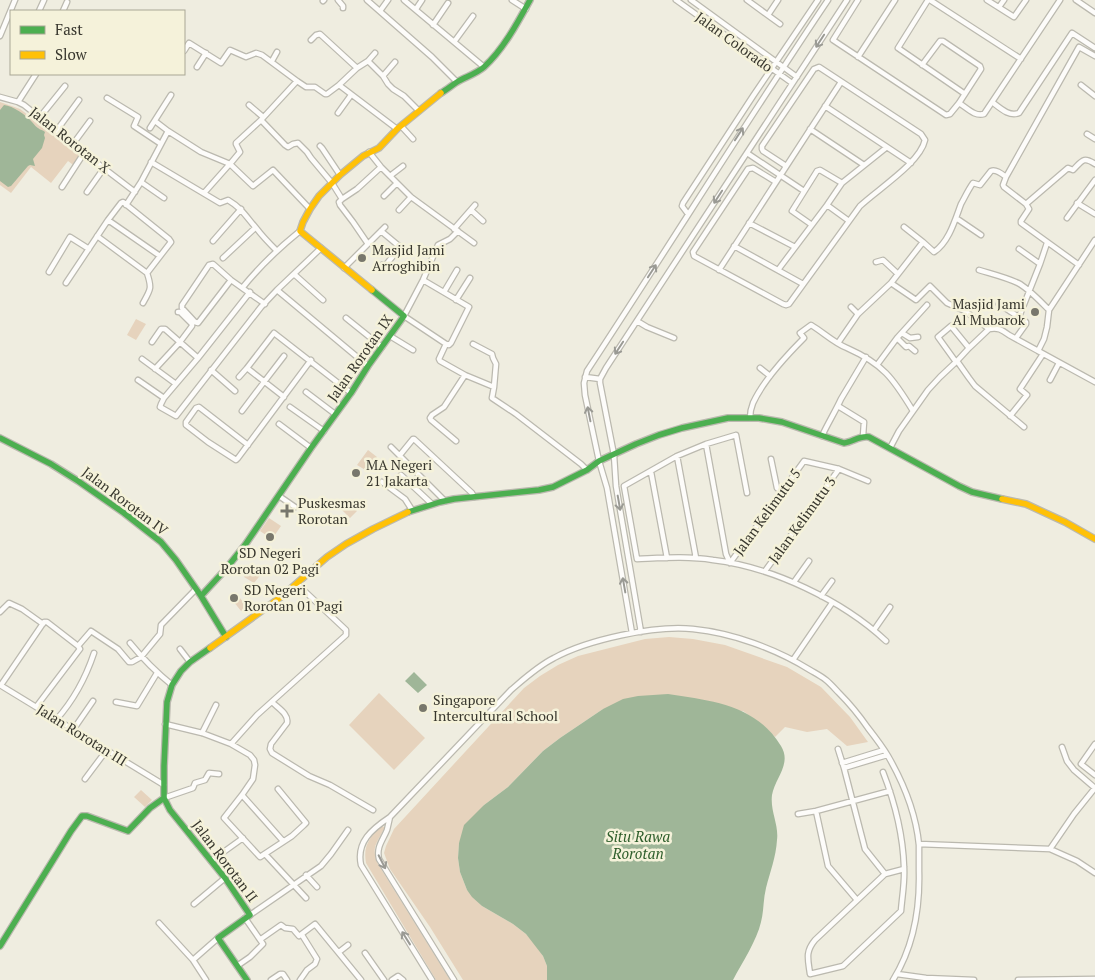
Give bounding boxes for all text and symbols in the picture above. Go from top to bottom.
street label: Jalan Colorado [692,7,777,76]
legend [10,10,185,75]
text: Fast [55,19,83,39]
one-way arrow [815,33,825,47]
text: Slow [55,44,88,64]
street label: Jalan Rorotan X [26,102,115,178]
one-way arrow [735,128,745,142]
one-way arrow [713,190,723,204]
place label: Masjid Jami Arroghibin [372,240,445,275]
marker: Masjid Jami Arroghibin [356,252,368,264]
one-way arrow [647,265,657,279]
place label: Masjid Jami Al Mubarok [952,294,1026,329]
marker: Masjid Jami Al Mubarok [1029,306,1041,318]
street label: Jalan Rorotan IX [322,310,397,405]
one-way arrow [614,341,625,355]
one-way arrow [584,406,594,422]
place label: MA Negeri 21 Jakarta [366,455,432,490]
street label: Jalan Rorotan IV [79,462,172,539]
street label: Jalan Kelimutu 5 [729,464,805,559]
marker: MA Negeri 21 Jakarta [350,467,362,479]
street label: Jalan Kelimutu 3 [764,472,840,567]
place label: Puskesmas Rorotan [298,493,366,528]
one-way arrow [614,495,624,511]
marker: Puskesmas Rorotan [280,504,294,518]
marker: SD Negeri Rorotan 02 Pagi [264,531,276,543]
place label: SD Negeri Rorotan 02 Pagi [221,543,319,578]
one-way arrow [618,578,628,594]
place label: SD Negeri Rorotan 01 Pagi [244,580,343,615]
marker: SD Negeri Rorotan 01 Pagi [228,592,240,604]
place label: Singapore Intercultural School [433,690,558,725]
street label: Jalan Rorotan III [34,699,131,770]
marker: Singapore Intercultural School [417,702,429,714]
street label: Jalan Rorotan II [188,816,263,906]
water label: Situ Rawa Rorotan [606,826,670,863]
one-way arrow [377,855,387,870]
one-way arrow [401,932,411,946]

